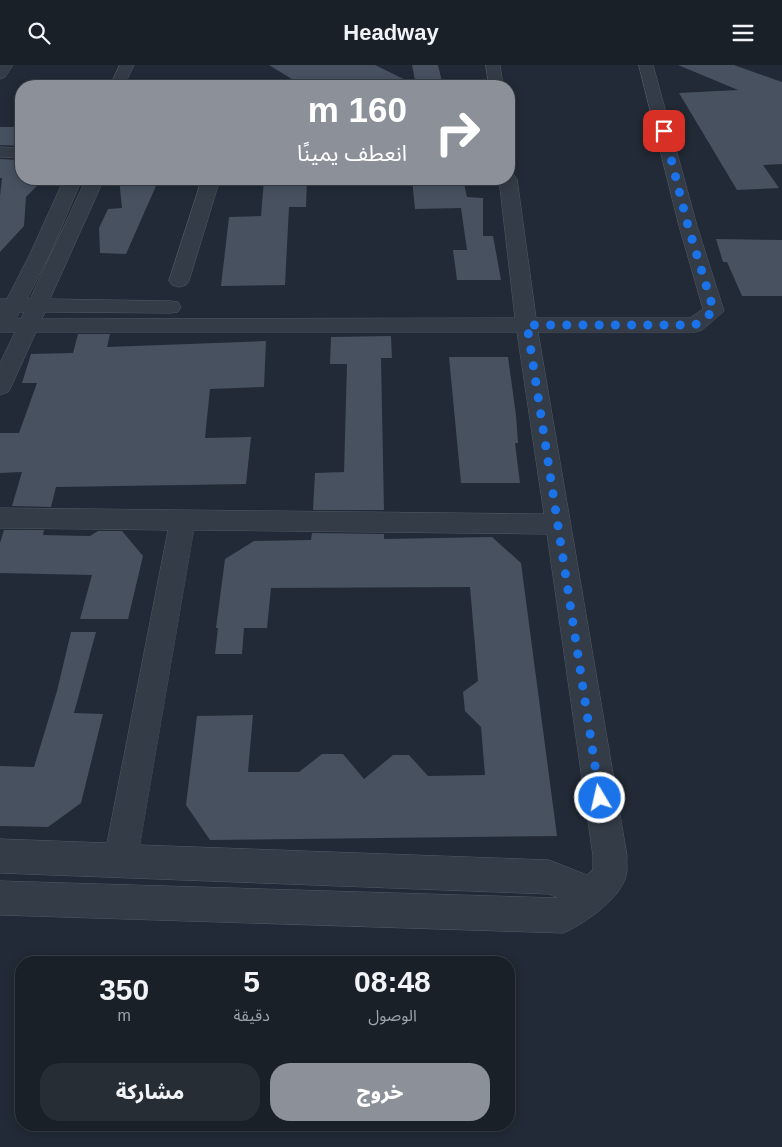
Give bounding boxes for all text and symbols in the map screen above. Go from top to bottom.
icon: search [25,19,53,47]
icon: menu [729,19,757,47]
text: Headway [343,20,439,45]
text: 160 m [308,90,407,129]
icon: right [425,100,490,165]
pin [643,110,685,152]
icon: arrive [650,117,678,145]
text: انعطف يمينًا [297,141,407,166]
position arrow [573,771,625,823]
text: 5 [243,965,260,998]
text: 08:48 [354,965,431,998]
text: 350 [99,973,149,1006]
text: m [118,1007,131,1024]
text: دقيقة [233,1007,270,1024]
text: الوصول [368,1007,417,1024]
button: مشاركة [40,1063,260,1121]
button: خروج [270,1063,490,1121]

